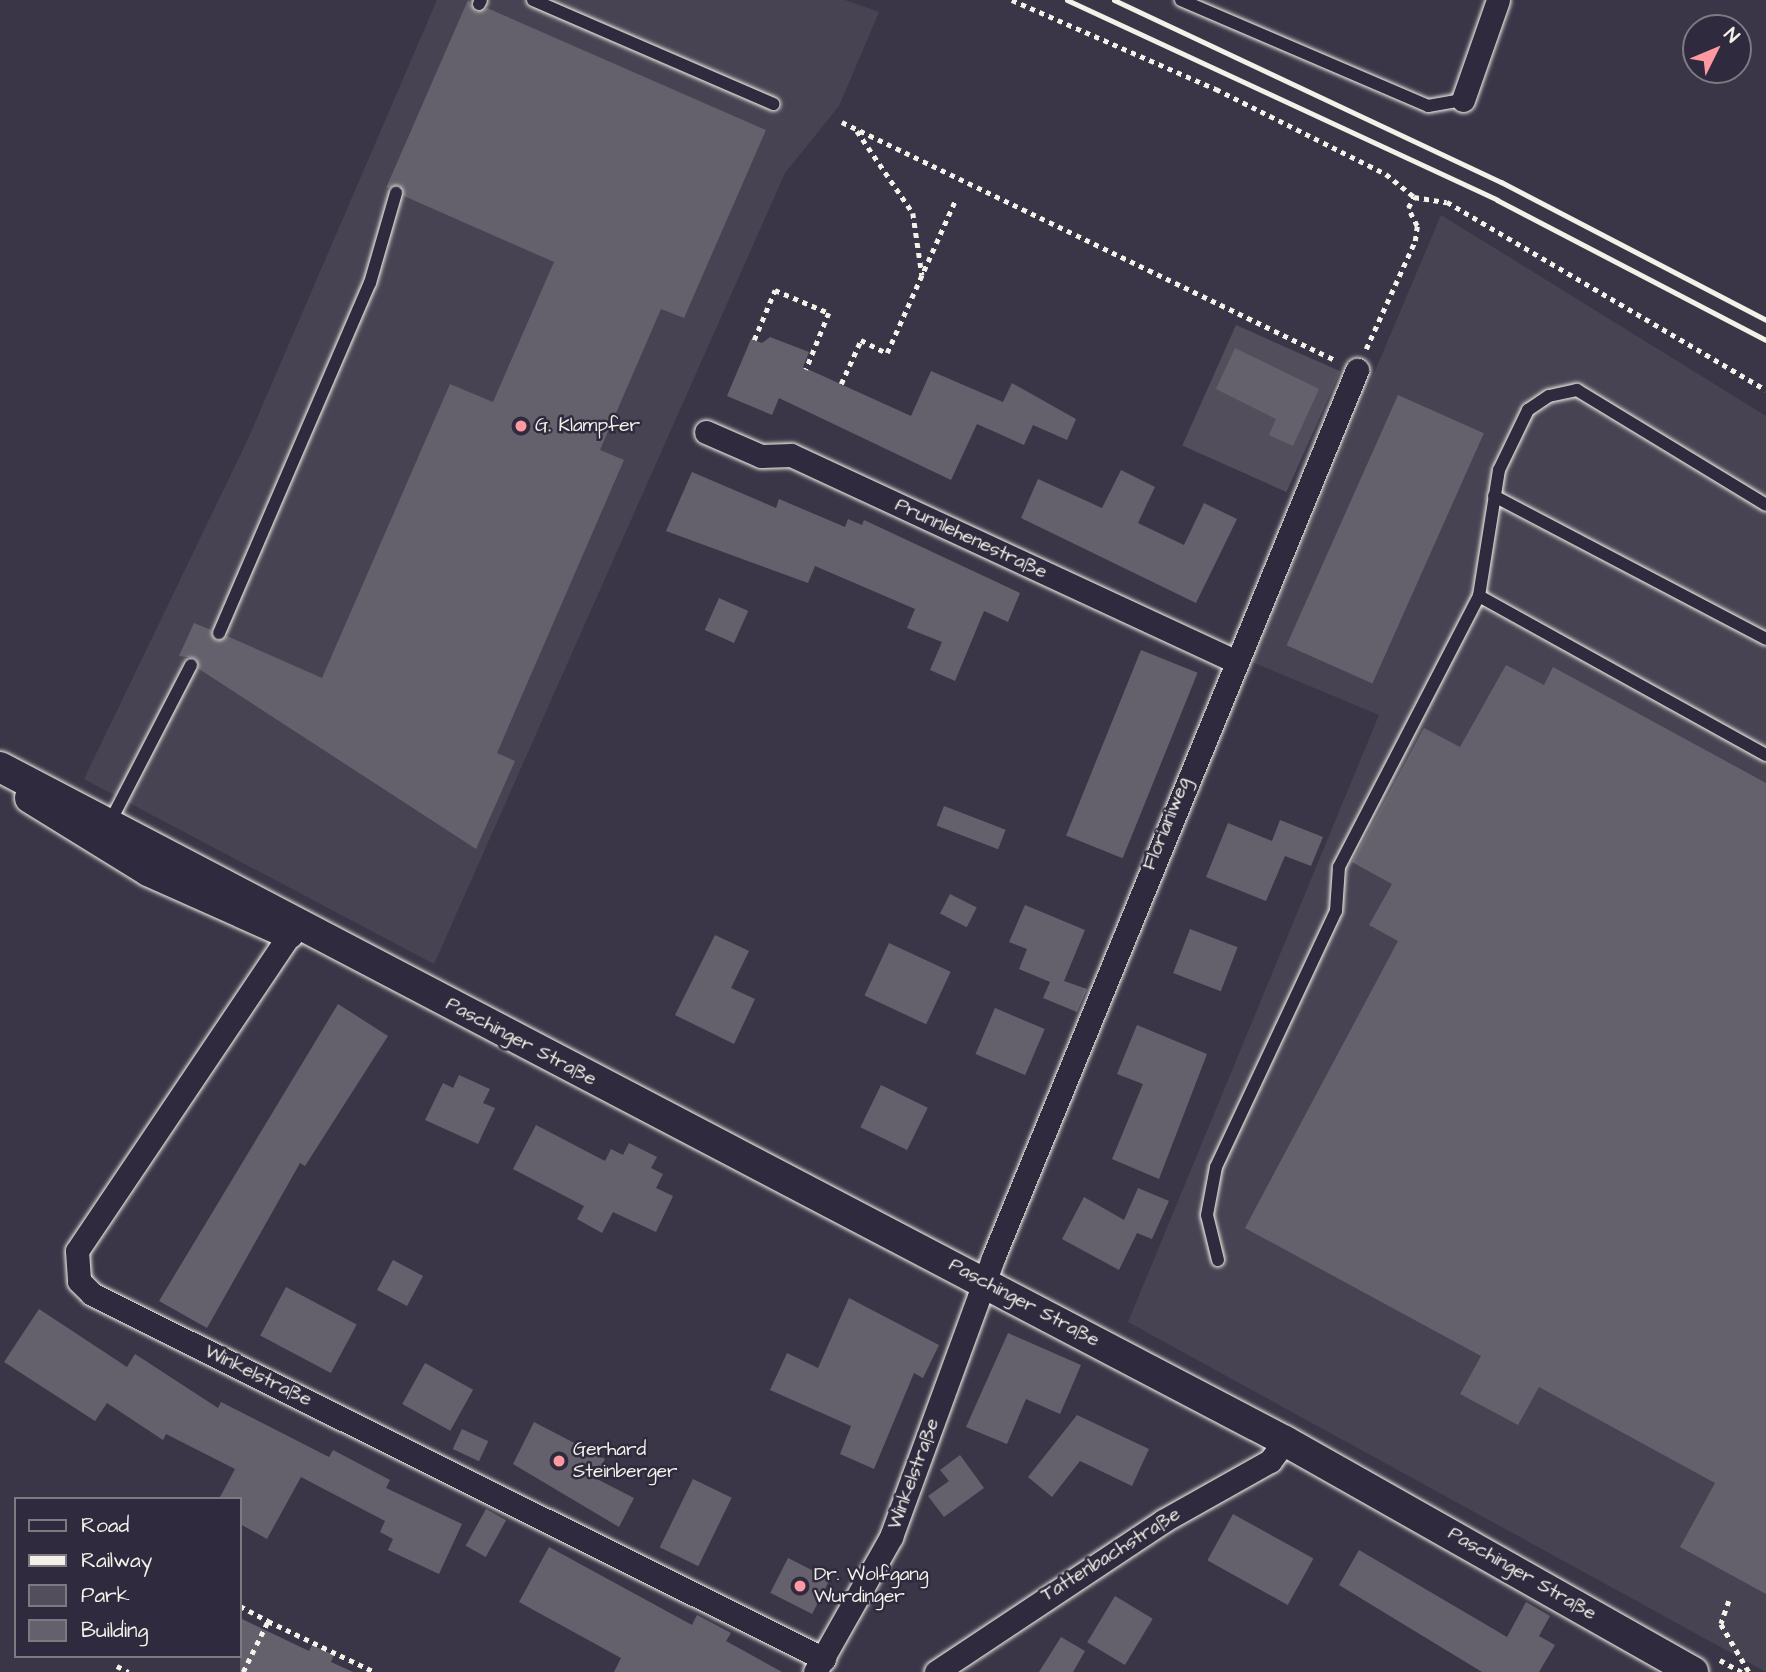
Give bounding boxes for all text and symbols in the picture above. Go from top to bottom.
north arrow [1682,14,1752,84]
text: N [1717,22,1745,49]
place label: G. Klampfer [535,415,640,437]
marker: G. Klampfer [513,418,529,434]
street label: Prunnlehenestraße [891,494,1051,584]
street label: Florianiweg [1138,774,1196,874]
street label: Paschinger Straße [442,993,600,1091]
street label: Paschinger Straße [945,1254,1103,1352]
street label: Winkelstraße [201,1340,315,1412]
street label: Winkelstraße [883,1415,945,1533]
place label: Gerhard Steinberger [573,1439,678,1483]
marker: Gerhard Steinberger [551,1453,567,1469]
legend [14,1497,242,1658]
street label: Tattenbachstraße [1037,1503,1185,1607]
text: Road [81,1511,129,1540]
street label: Paschinger Straße [1444,1522,1600,1626]
text: Railway [81,1546,152,1575]
place label: Dr. Wolfgang Wurdinger [814,1564,929,1608]
marker: Dr. Wolfgang Wurdinger [792,1578,808,1594]
text: Park [81,1581,130,1610]
text: Building [81,1616,148,1645]

